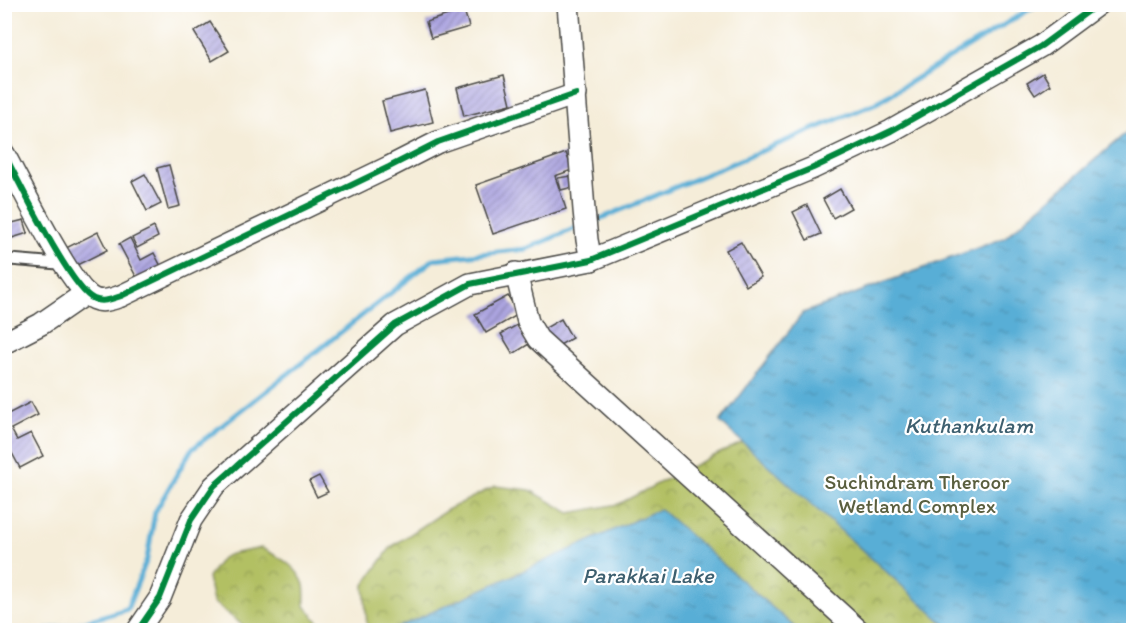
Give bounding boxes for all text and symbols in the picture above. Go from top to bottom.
water label: Kuthankulam [905,412,1034,439]
park label: Suchindram Theroor Wetland Complex [825,469,1010,518]
water label: Parakkai Lake [582,562,715,589]

